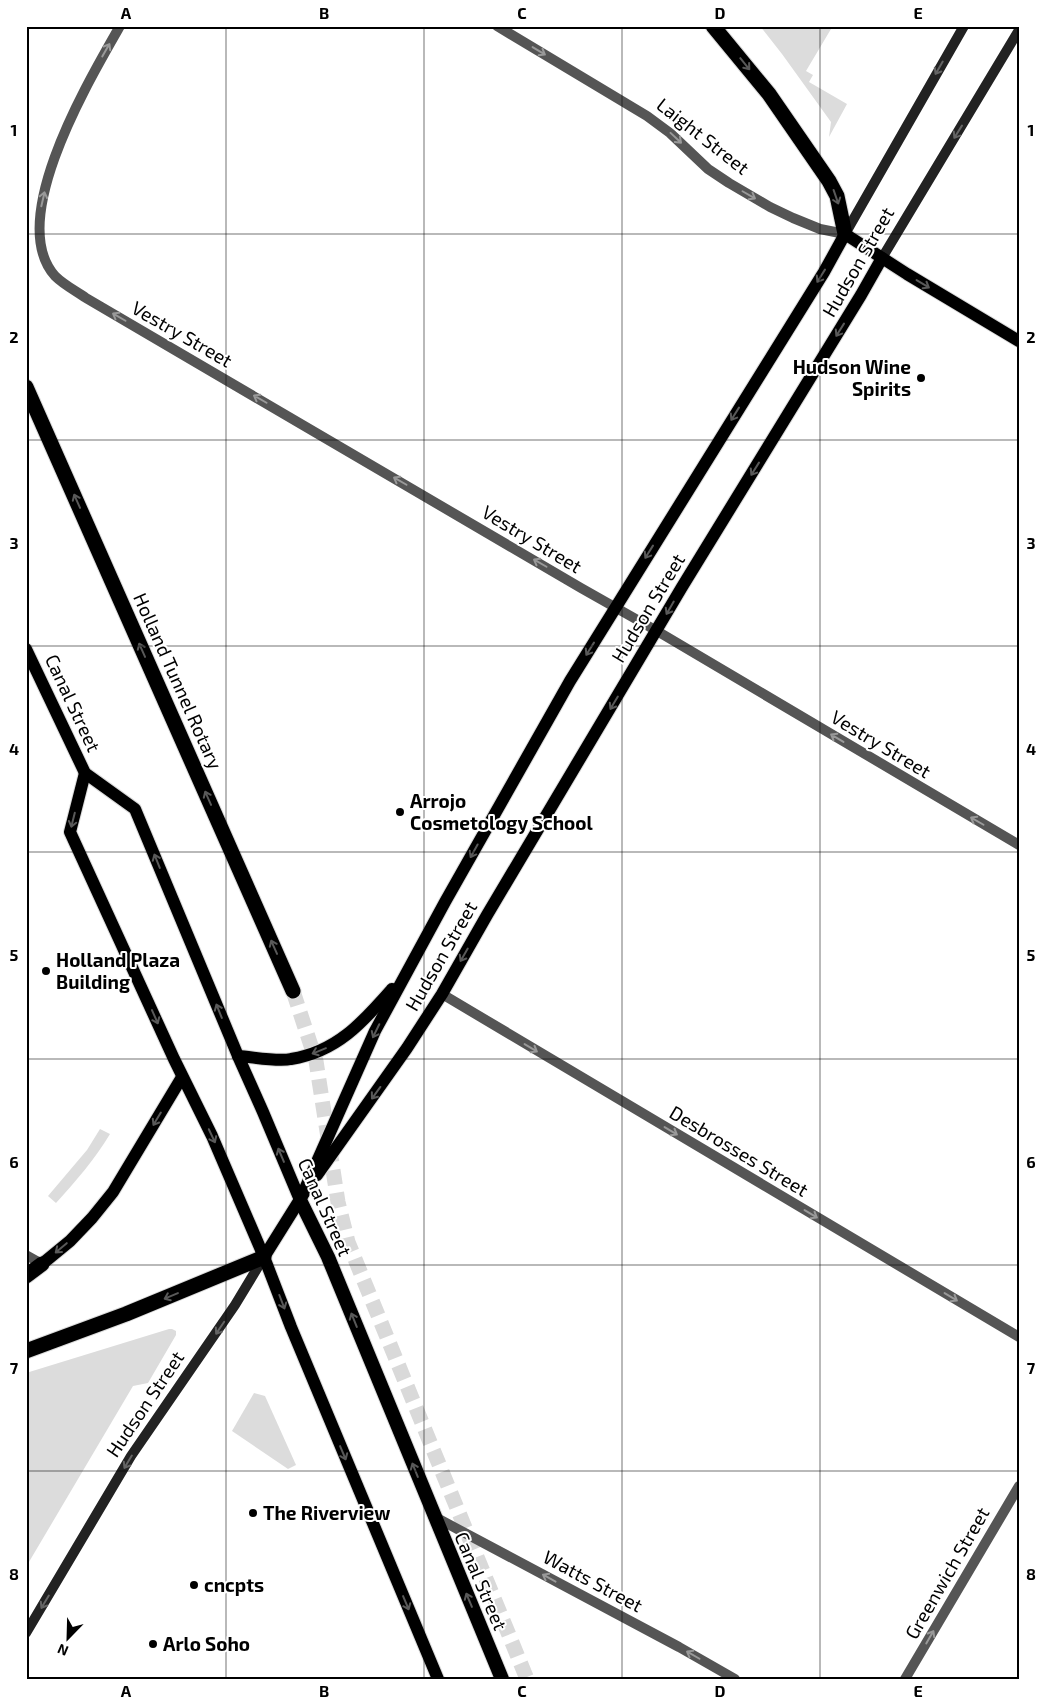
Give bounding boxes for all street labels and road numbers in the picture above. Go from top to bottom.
street label: Laight Street [653,92,754,179]
street label: Hudson Street [817,203,898,321]
street label: Vestry Street [128,296,237,372]
street label: Vestry Street [478,500,586,577]
street label: Hudson Street [606,549,689,666]
street label: Holland Tunnel Rotary [129,589,228,773]
street label: Canal Street [41,650,106,755]
street label: Vestry Street [827,705,935,782]
street label: Hudson Street [400,897,481,1015]
street label: Desbrosses Street [666,1100,813,1201]
street label: Canal Street [294,1154,357,1259]
street label: Hudson Street [101,1346,188,1461]
street label: Greenwich Street [899,1503,994,1643]
street label: Canal Street [450,1528,513,1634]
street label: Watts Street [540,1545,647,1616]

